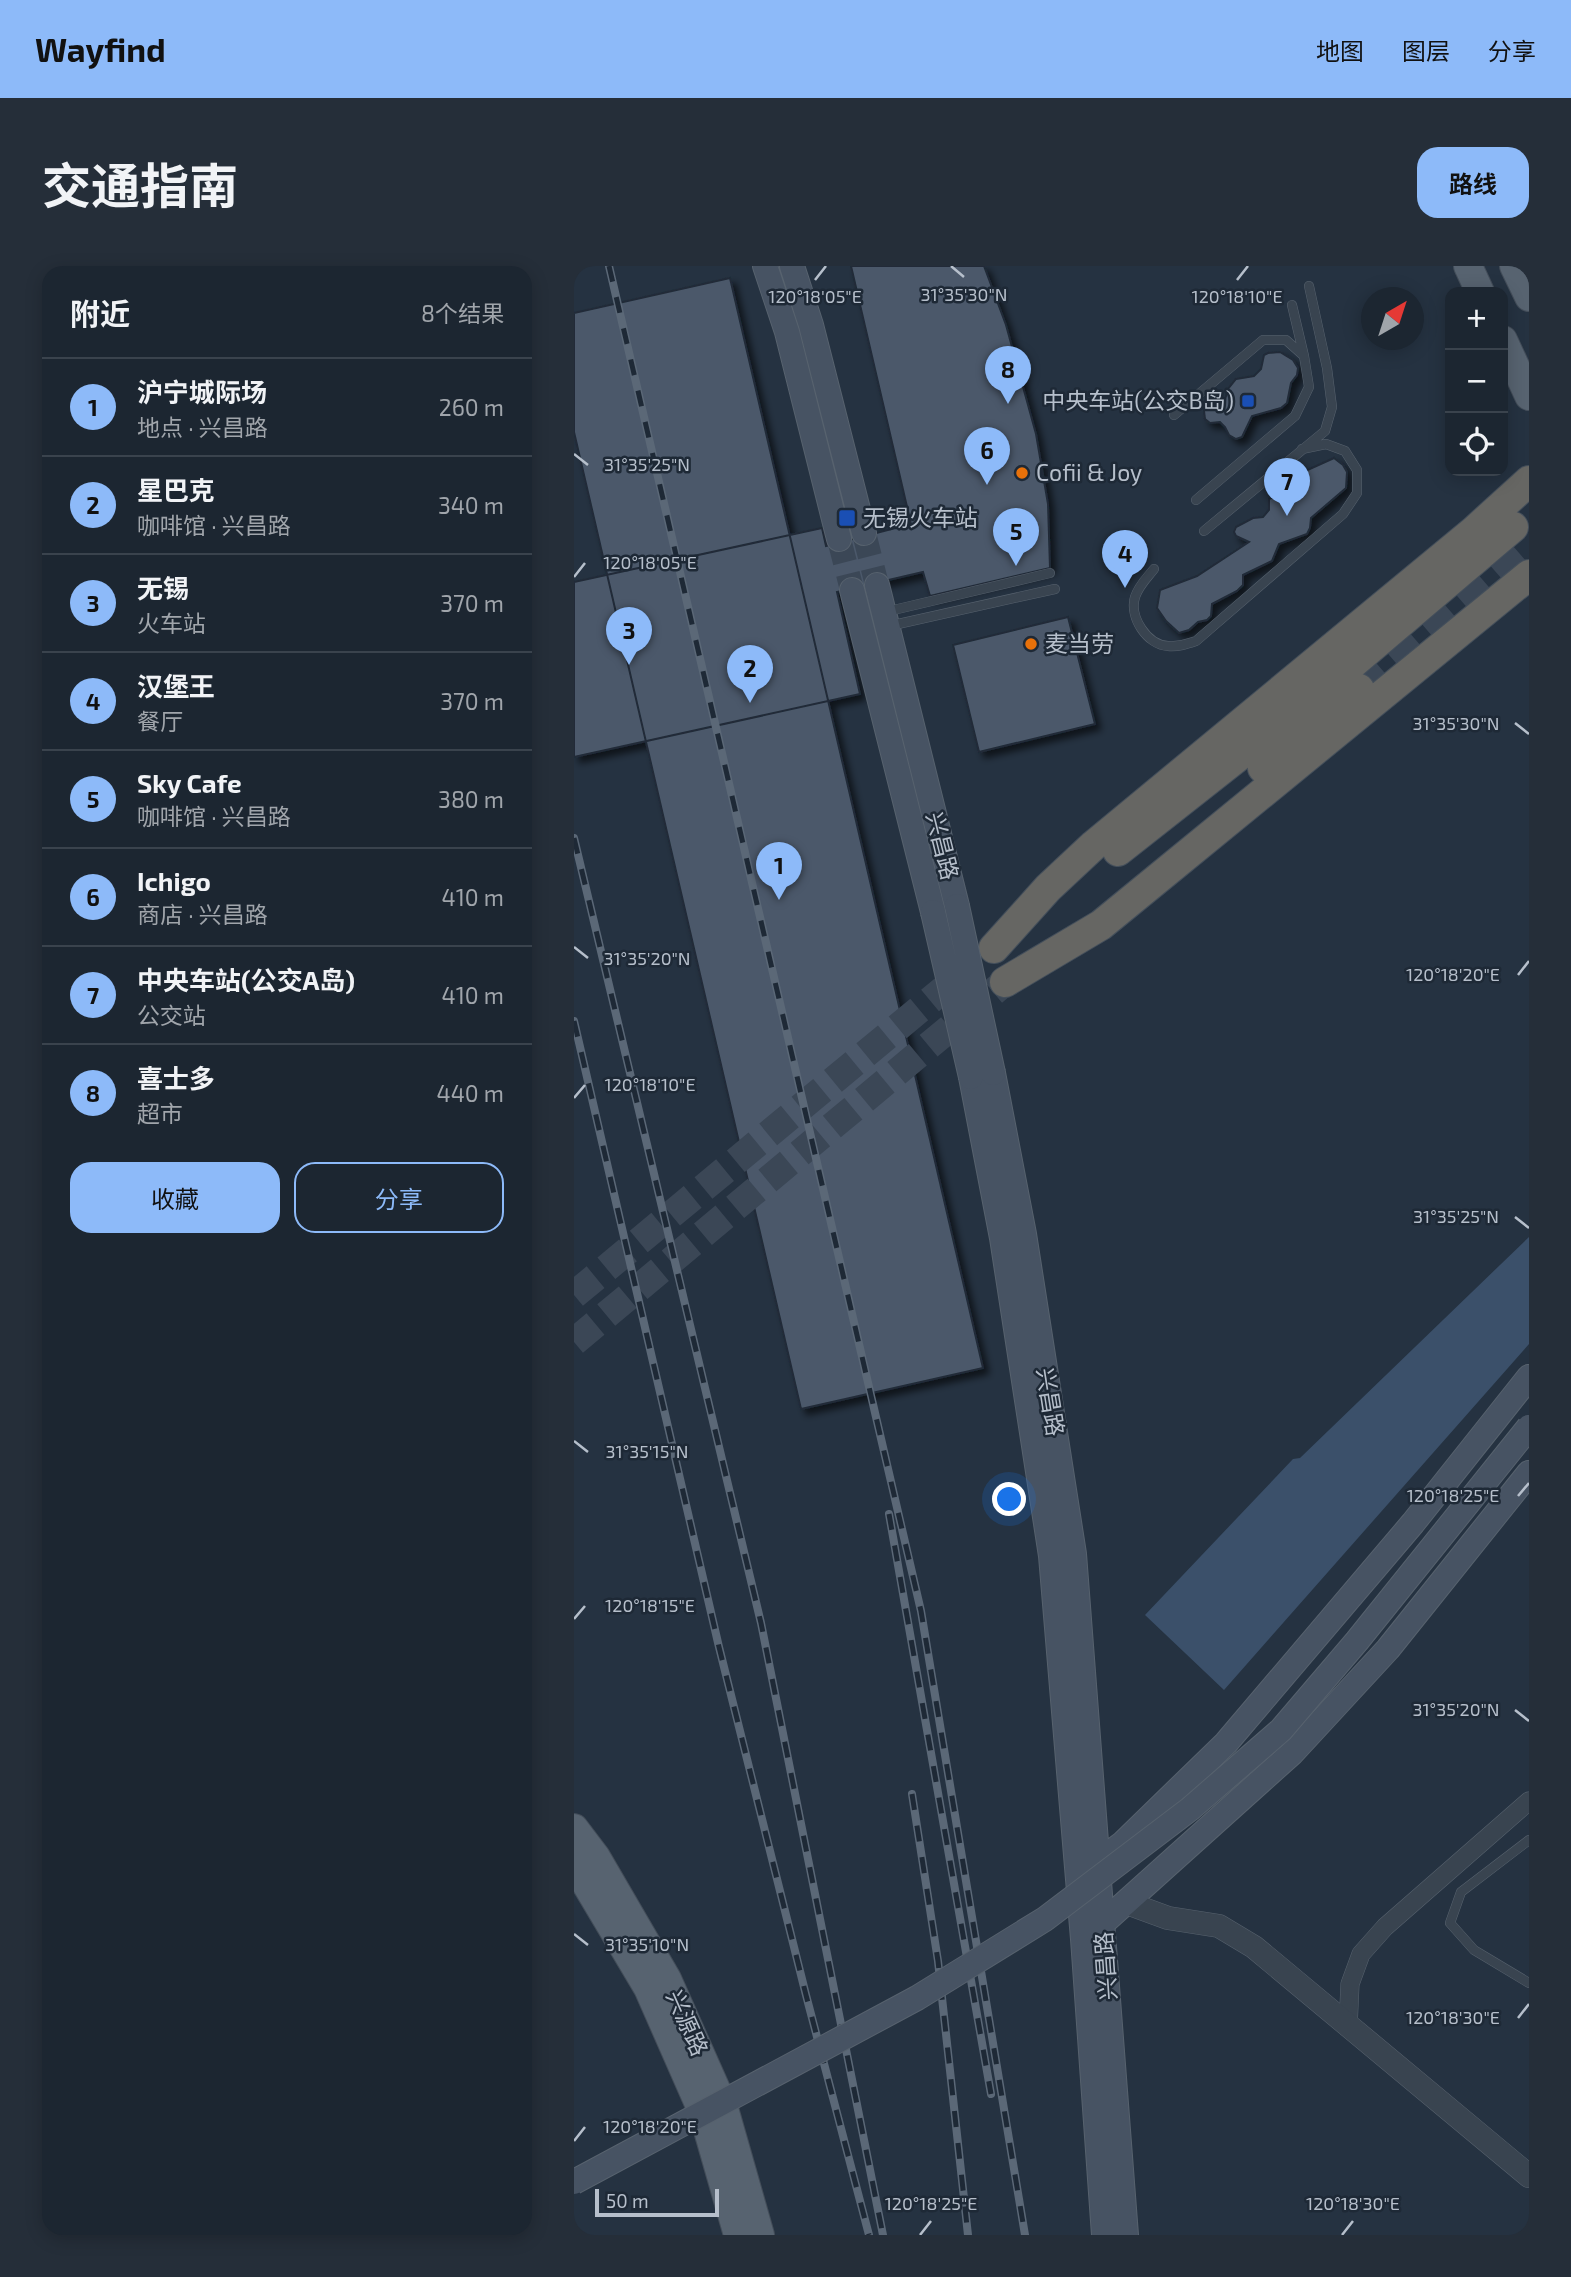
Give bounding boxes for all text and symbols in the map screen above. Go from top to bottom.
text: Wayfind [35,29,166,69]
text: 地图 [1316,36,1364,65]
text: 图层 [1402,36,1450,65]
text: 分享 [1488,36,1536,65]
button: 路线 [1417,147,1529,218]
text: 交通指南 [42,155,238,214]
text: 31°35'30"N [920,283,1008,305]
text: 120°18'05"E [768,285,862,307]
text: 120°18'10"E [1192,285,1282,307]
north arrow [1361,287,1424,350]
map controls [1445,287,1508,476]
button: + [1445,287,1508,350]
text: 附近 [70,295,130,331]
text: 8个结果 [421,299,504,327]
pin: 8 [985,346,1031,404]
button: − [1445,350,1508,413]
text: 沪宁城际场 [137,376,267,407]
place label: 中央车站(公交B岛) [1042,386,1234,414]
text: 1 [88,393,98,421]
text: 260 m [439,393,504,421]
marker: 中央车站(公交B岛) [1240,393,1256,409]
text: 地点 · 兴昌路 [137,413,268,441]
button: locate [1445,413,1508,476]
pin: 6 [964,427,1010,485]
text: 31°35'25"N [604,453,690,475]
place label: Cofii & Joy [1036,458,1142,486]
pin: 7 [1264,458,1310,516]
marker: Cofii & Joy [1014,465,1030,481]
text: 星巴克 [137,474,215,505]
text: 2 [86,491,100,519]
text: 340 m [438,491,504,519]
place label: 无锡火车站 [863,503,978,531]
marker: 无锡火车站 [837,508,857,528]
pin: 5 [993,508,1039,566]
text: 咖啡馆 · 兴昌路 [137,511,291,539]
pin: 4 [1102,530,1148,588]
text: 120°18'05"E [603,551,697,573]
text: 无锡 [137,572,189,603]
text: 3 [86,589,100,617]
text: 370 m [440,589,504,617]
pin: 3 [606,607,652,665]
text: 火车站 [137,609,206,637]
place label: 麦当劳 [1045,629,1114,657]
marker: 麦当劳 [1023,636,1039,652]
pin: 2 [727,645,773,703]
text: 汉堡王 [137,670,215,701]
text: 4 [86,687,100,715]
text: 370 m [440,687,504,715]
text: 餐厅 [137,707,183,735]
text: 31°35'30"N [1412,712,1500,734]
text: Sky Cafe [137,767,242,798]
text: 5 [87,785,99,813]
text: 380 m [438,785,504,813]
text: 咖啡馆 · 兴昌路 [137,802,291,830]
street label: 兴昌路 [921,809,965,883]
pin: 1 [756,842,802,900]
text: Ichigo [137,865,211,896]
text: 6 [86,883,100,911]
text: 410 m [442,883,504,911]
text: 商店 · 兴昌路 [137,900,268,928]
text: 31°35'20"N [603,947,691,969]
text: 120°18'20"E [1406,963,1500,985]
text: 中央车站(公交A岛) [137,964,355,995]
text: 7 [87,981,99,1009]
text: 410 m [442,981,504,1009]
text: 公交站 [137,1001,206,1029]
text: 喜士多 [137,1062,215,1093]
text: 120°18'10"E [605,1073,695,1095]
text: 8 [86,1079,100,1107]
text: 440 m [437,1079,504,1107]
text: 超市 [137,1099,183,1127]
button: 收藏 [70,1162,280,1233]
button: 分享 [294,1162,504,1233]
text: 31°35'25"N [1413,1205,1499,1227]
street label: 兴昌路 [1032,1366,1070,1438]
text: 31°35'15"N [606,1440,688,1462]
your location [992,1482,1026,1516]
text: 120°18'25"E [1407,1484,1499,1506]
text: 120°18'15"E [605,1594,695,1616]
text: 31°35'20"N [1412,1698,1500,1720]
street label: 兴昌路 [1089,1931,1121,2001]
text: 31°35'10"N [605,1933,689,1955]
street label: 兴源路 [661,1985,715,2060]
text: 120°18'30"E [1406,2006,1500,2028]
text: 120°18'20"E [603,2115,697,2137]
scale bar [595,2186,719,2218]
text: 50 m [606,2189,649,2212]
text: 120°18'25"E [885,2192,977,2214]
text: 120°18'30"E [1306,2192,1400,2214]

